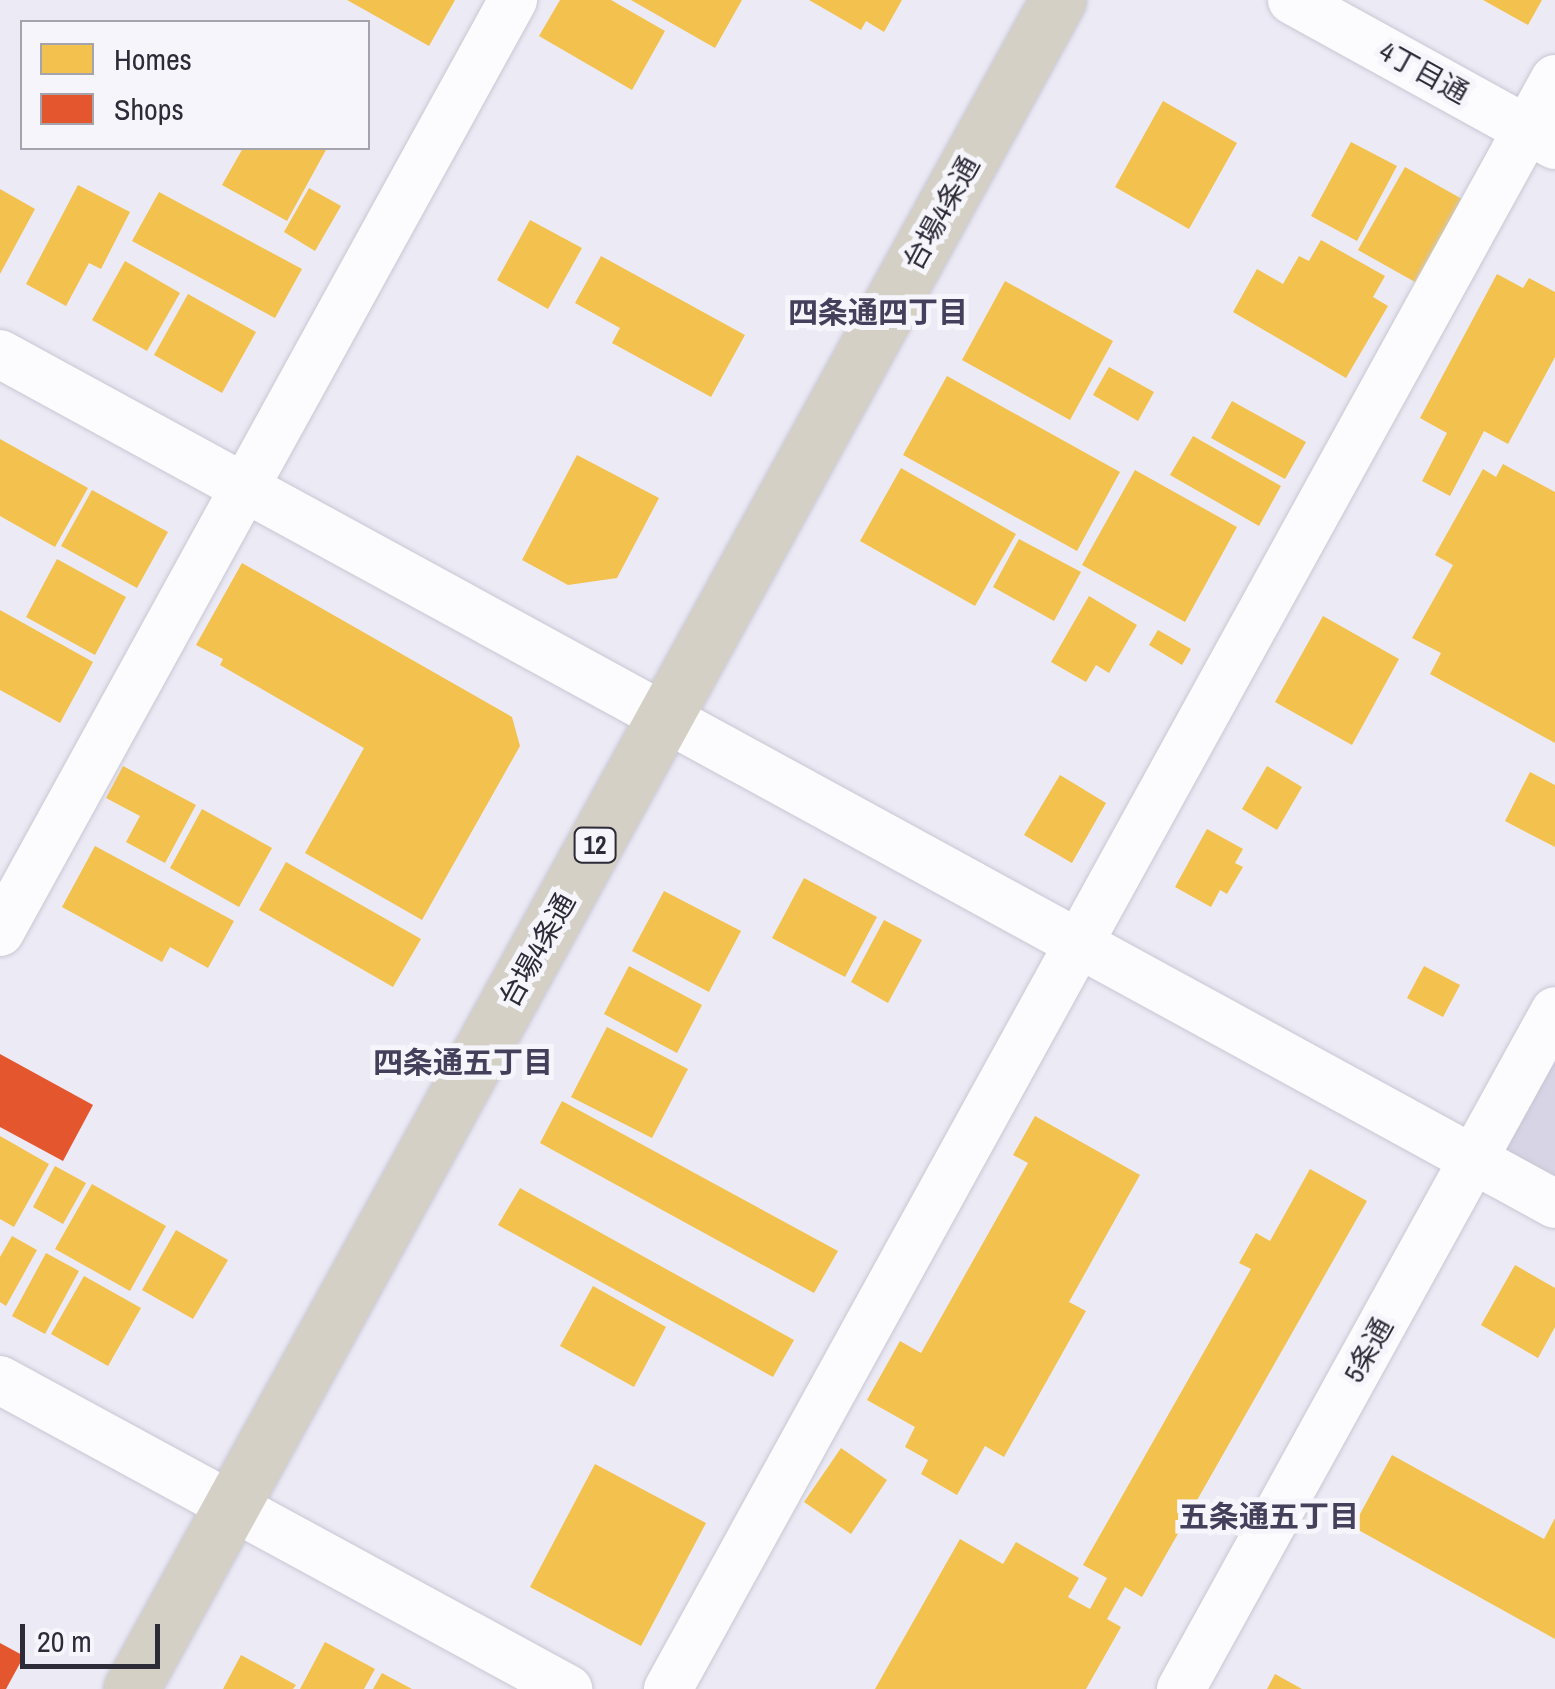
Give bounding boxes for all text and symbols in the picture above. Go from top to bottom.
legend [20,20,370,150]
street label: 4丁目通 [1374,34,1474,110]
text: Homes [114,39,192,79]
text: Shops [114,89,184,129]
street label: 台場4条通 [896,150,986,276]
district label: 四条通四丁目 [788,294,968,330]
road number: 12 [572,825,618,865]
street label: 台場4条通 [492,887,582,1013]
district label: 四条通五丁目 [373,1044,553,1080]
street label: 5条通 [1337,1312,1399,1388]
district label: 五条通五丁目 [1179,1498,1359,1534]
scale bar [25,1604,165,1666]
text: 20 m [37,1621,92,1661]

